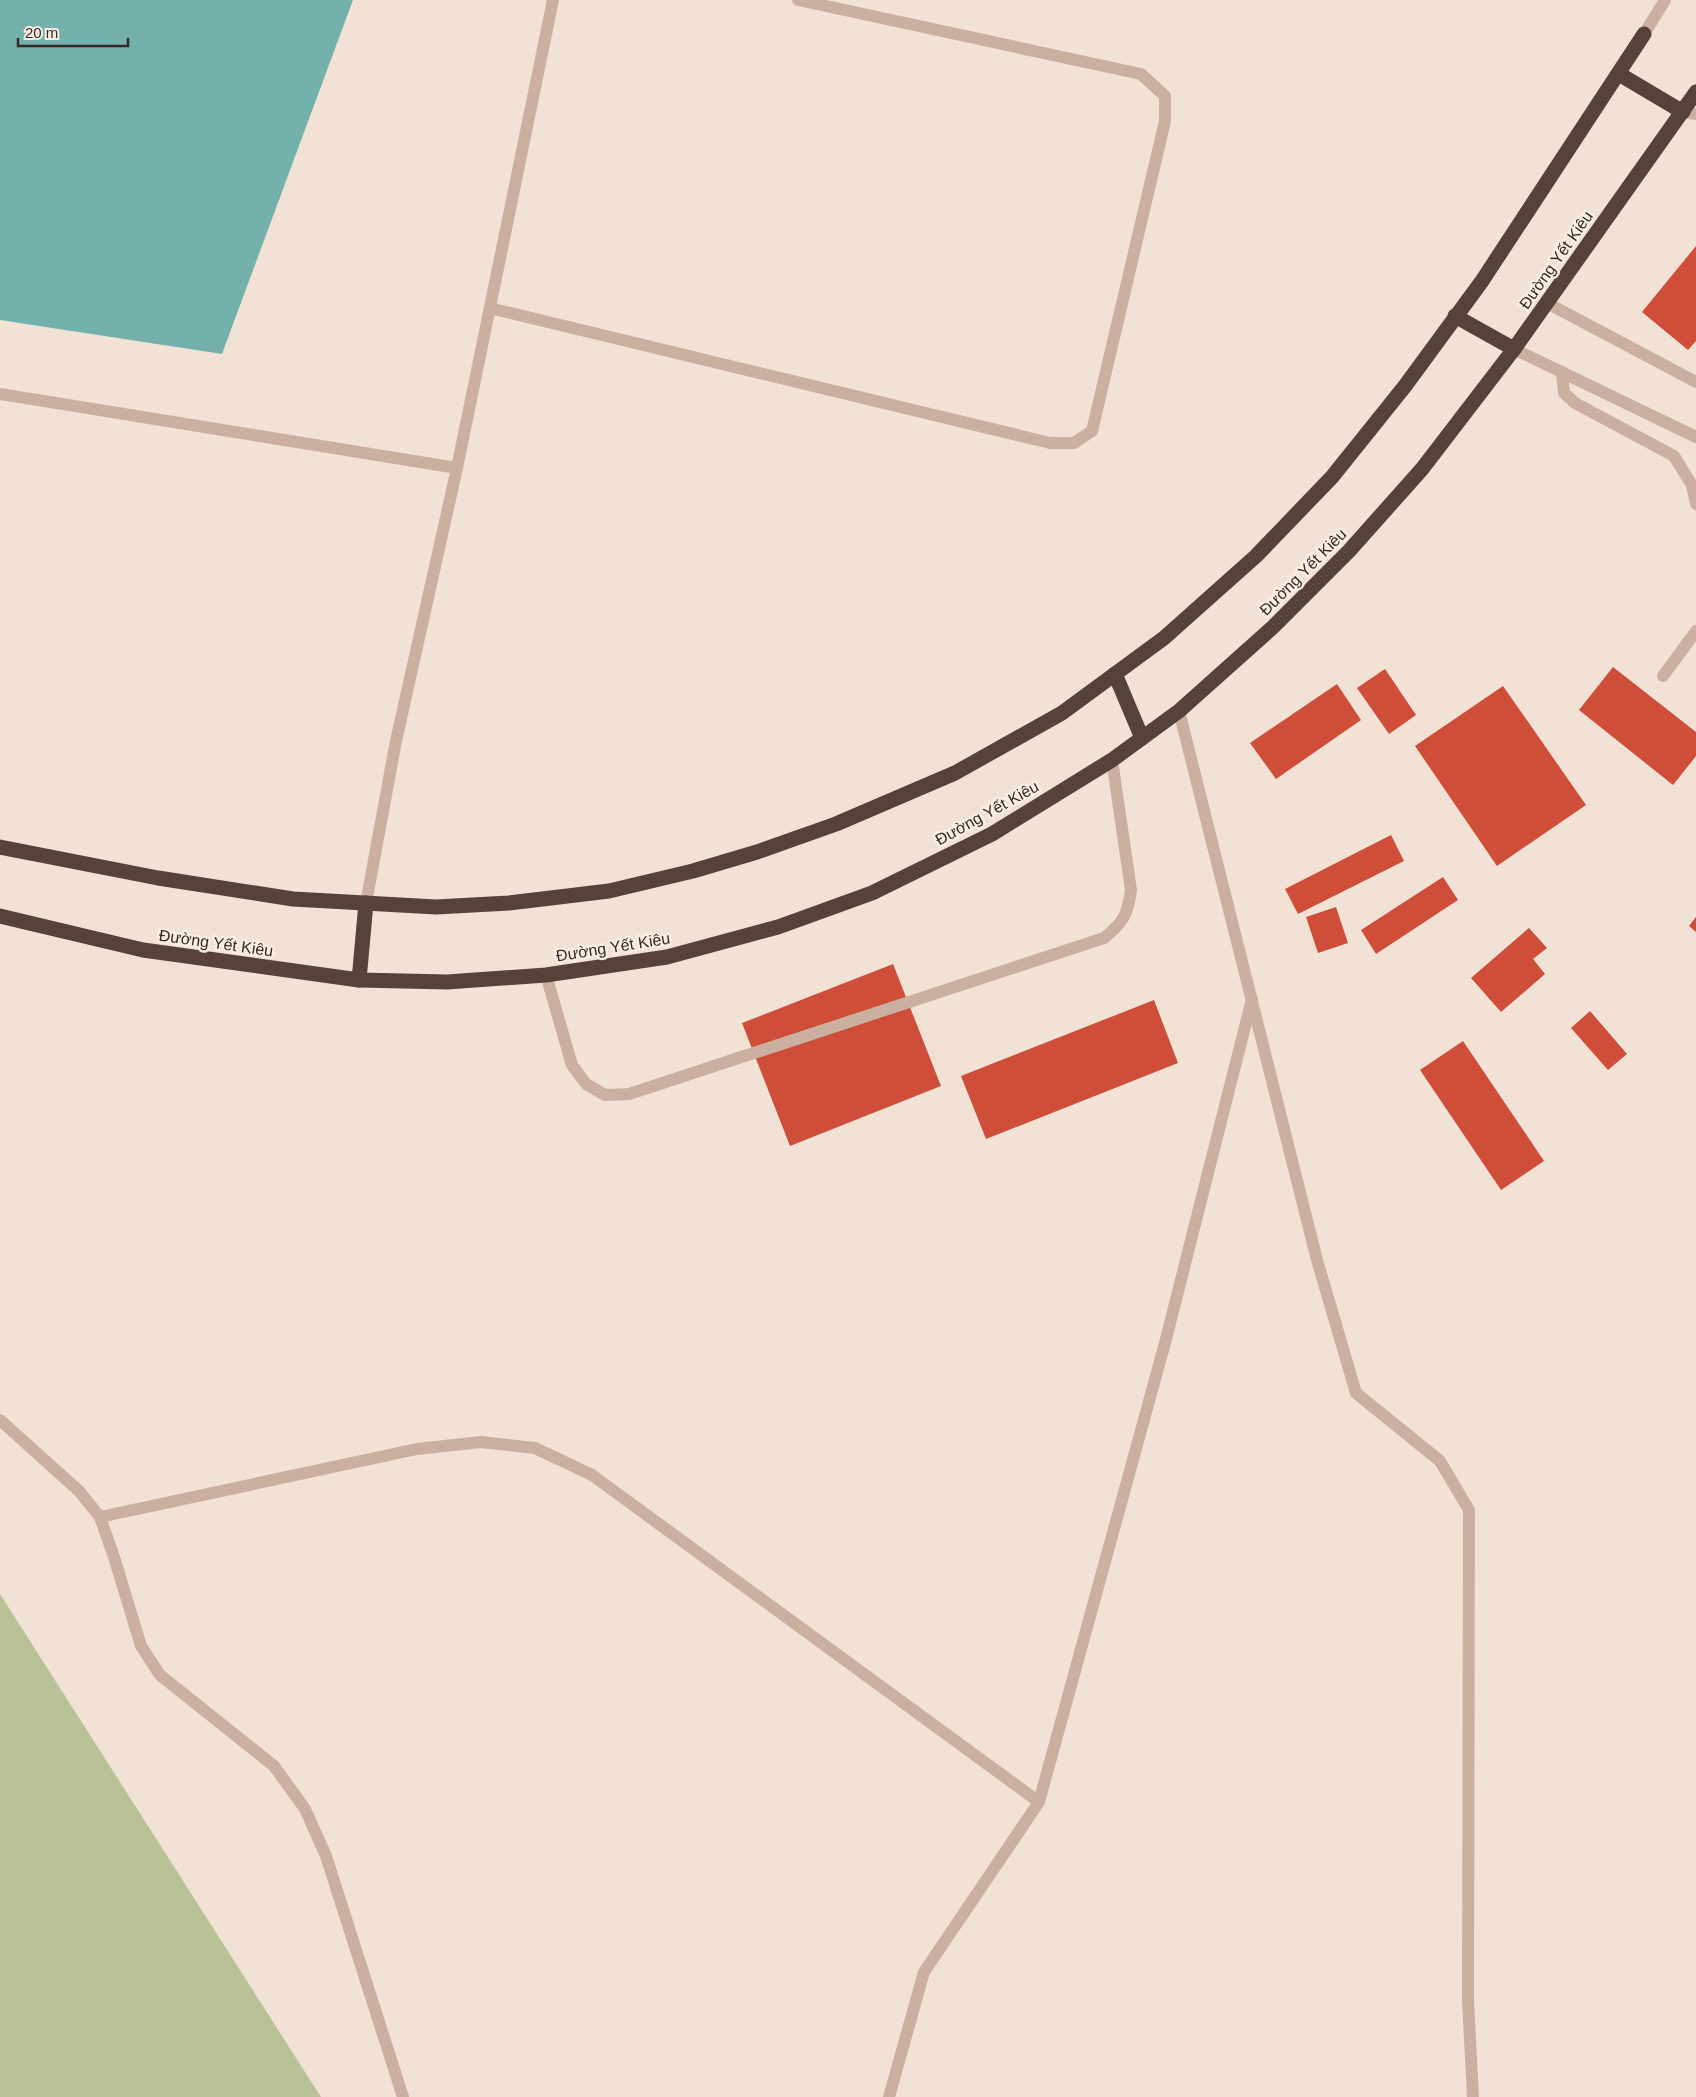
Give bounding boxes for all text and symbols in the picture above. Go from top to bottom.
scale bar [18,15,128,47]
text: 20 m [25,24,58,41]
street label: Đường Yết Kiêu [1516,208,1596,312]
street label: Đường Yết Kiêu [1256,525,1350,619]
street label: Đường Yết Kiêu [932,778,1042,848]
street label: Đường Yết Kiêu [158,927,274,959]
street label: Đường Yết Kiêu [555,930,671,964]

